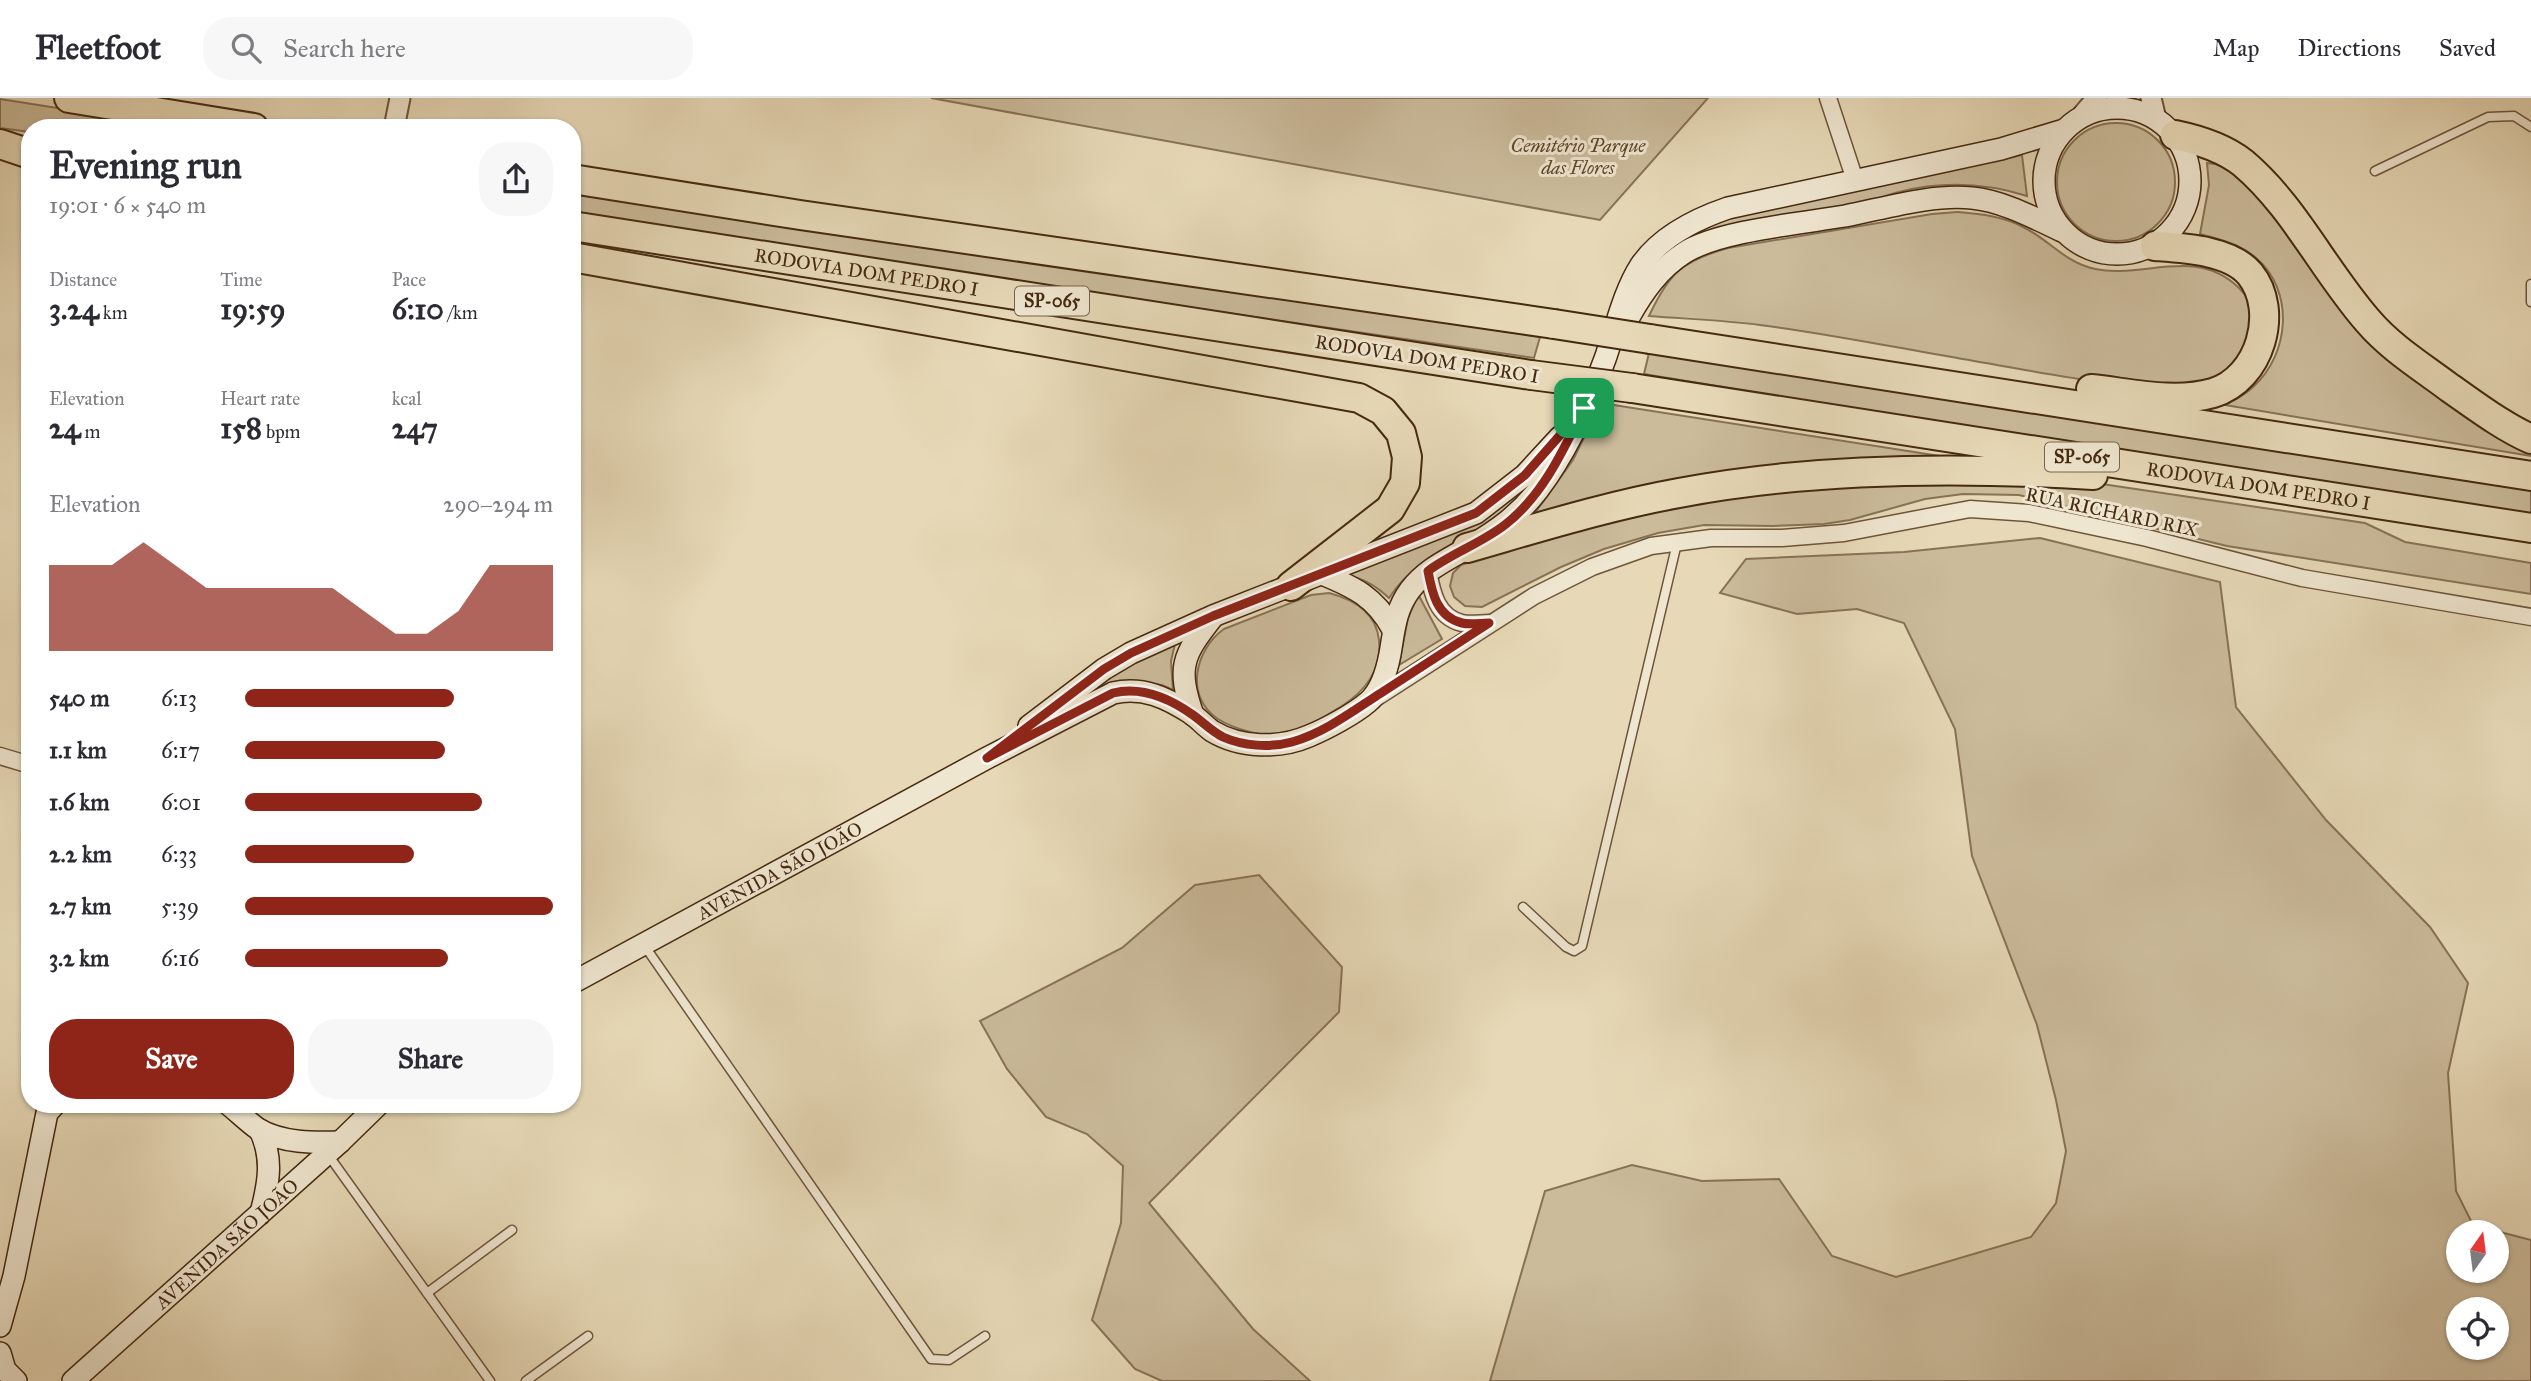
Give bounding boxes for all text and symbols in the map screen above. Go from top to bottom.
search box [203,17,693,80]
text: Fleetfoot [35,28,161,68]
icon: search [227,29,265,67]
text: Search here [283,32,406,64]
text: Map [2213,33,2260,63]
text: Directions [2298,33,2401,63]
text: Saved [2439,33,2496,63]
park label: Cemitério Parque das Flores [1511,134,1646,179]
text: Evening run [49,142,242,188]
button: share [479,142,553,216]
text: 19:01 · 6 × 540 m [49,191,206,219]
street label: RODOVIA DOM PEDRO I [753,243,980,300]
text: Distance [49,268,117,291]
text: Time [220,268,262,291]
text: Pace [392,268,426,291]
road number: SP-065 [1015,286,1089,316]
text: 3.24 [49,291,99,327]
text: 19:59 [220,291,286,327]
text: 6:10 [392,291,444,327]
text: km [99,301,128,324]
text: /km [444,301,478,324]
street label: RODOVIA DOM PEDRO I [1313,330,1541,388]
pin [1554,378,1614,438]
text: Elevation [49,387,124,410]
text: Heart rate [220,387,300,410]
text: kcal [392,387,422,410]
icon: arrive [1565,389,1603,427]
text: 24 [49,410,81,446]
text: 158 [220,410,262,446]
text: 247 [392,410,438,446]
text: m [81,420,101,443]
text: bpm [262,420,301,443]
road number: SP-065 [2045,442,2119,472]
street label: RODOVIA DOM PEDRO I [2145,457,2372,514]
street label: RUA RICHARD RIX [2023,482,2201,542]
text: Elevation [49,490,140,518]
text: 290–294 m [443,490,553,518]
text: 540 m [49,684,110,712]
text: 6:13 [161,684,197,712]
text: 1.1 km [49,736,107,764]
text: 6:17 [161,736,200,764]
text: 1.6 km [49,788,110,816]
text: 6:01 [161,788,201,816]
street label: AVENIDA SÃO JOÃO [692,816,866,925]
text: 2.2 km [49,840,112,868]
text: 6:33 [161,840,197,868]
text: 2.7 km [49,892,111,920]
text: 5:39 [161,892,199,920]
text: 3.2 km [49,944,109,972]
text: 6:16 [161,944,199,972]
button: Save [49,1019,294,1099]
button: Share [308,1019,553,1099]
street label: AVENIDA SÃO JOÃO [149,1174,303,1314]
north arrow [2446,1220,2510,1283]
map controls [2446,1220,2509,1360]
button: locate [2446,1297,2509,1360]

